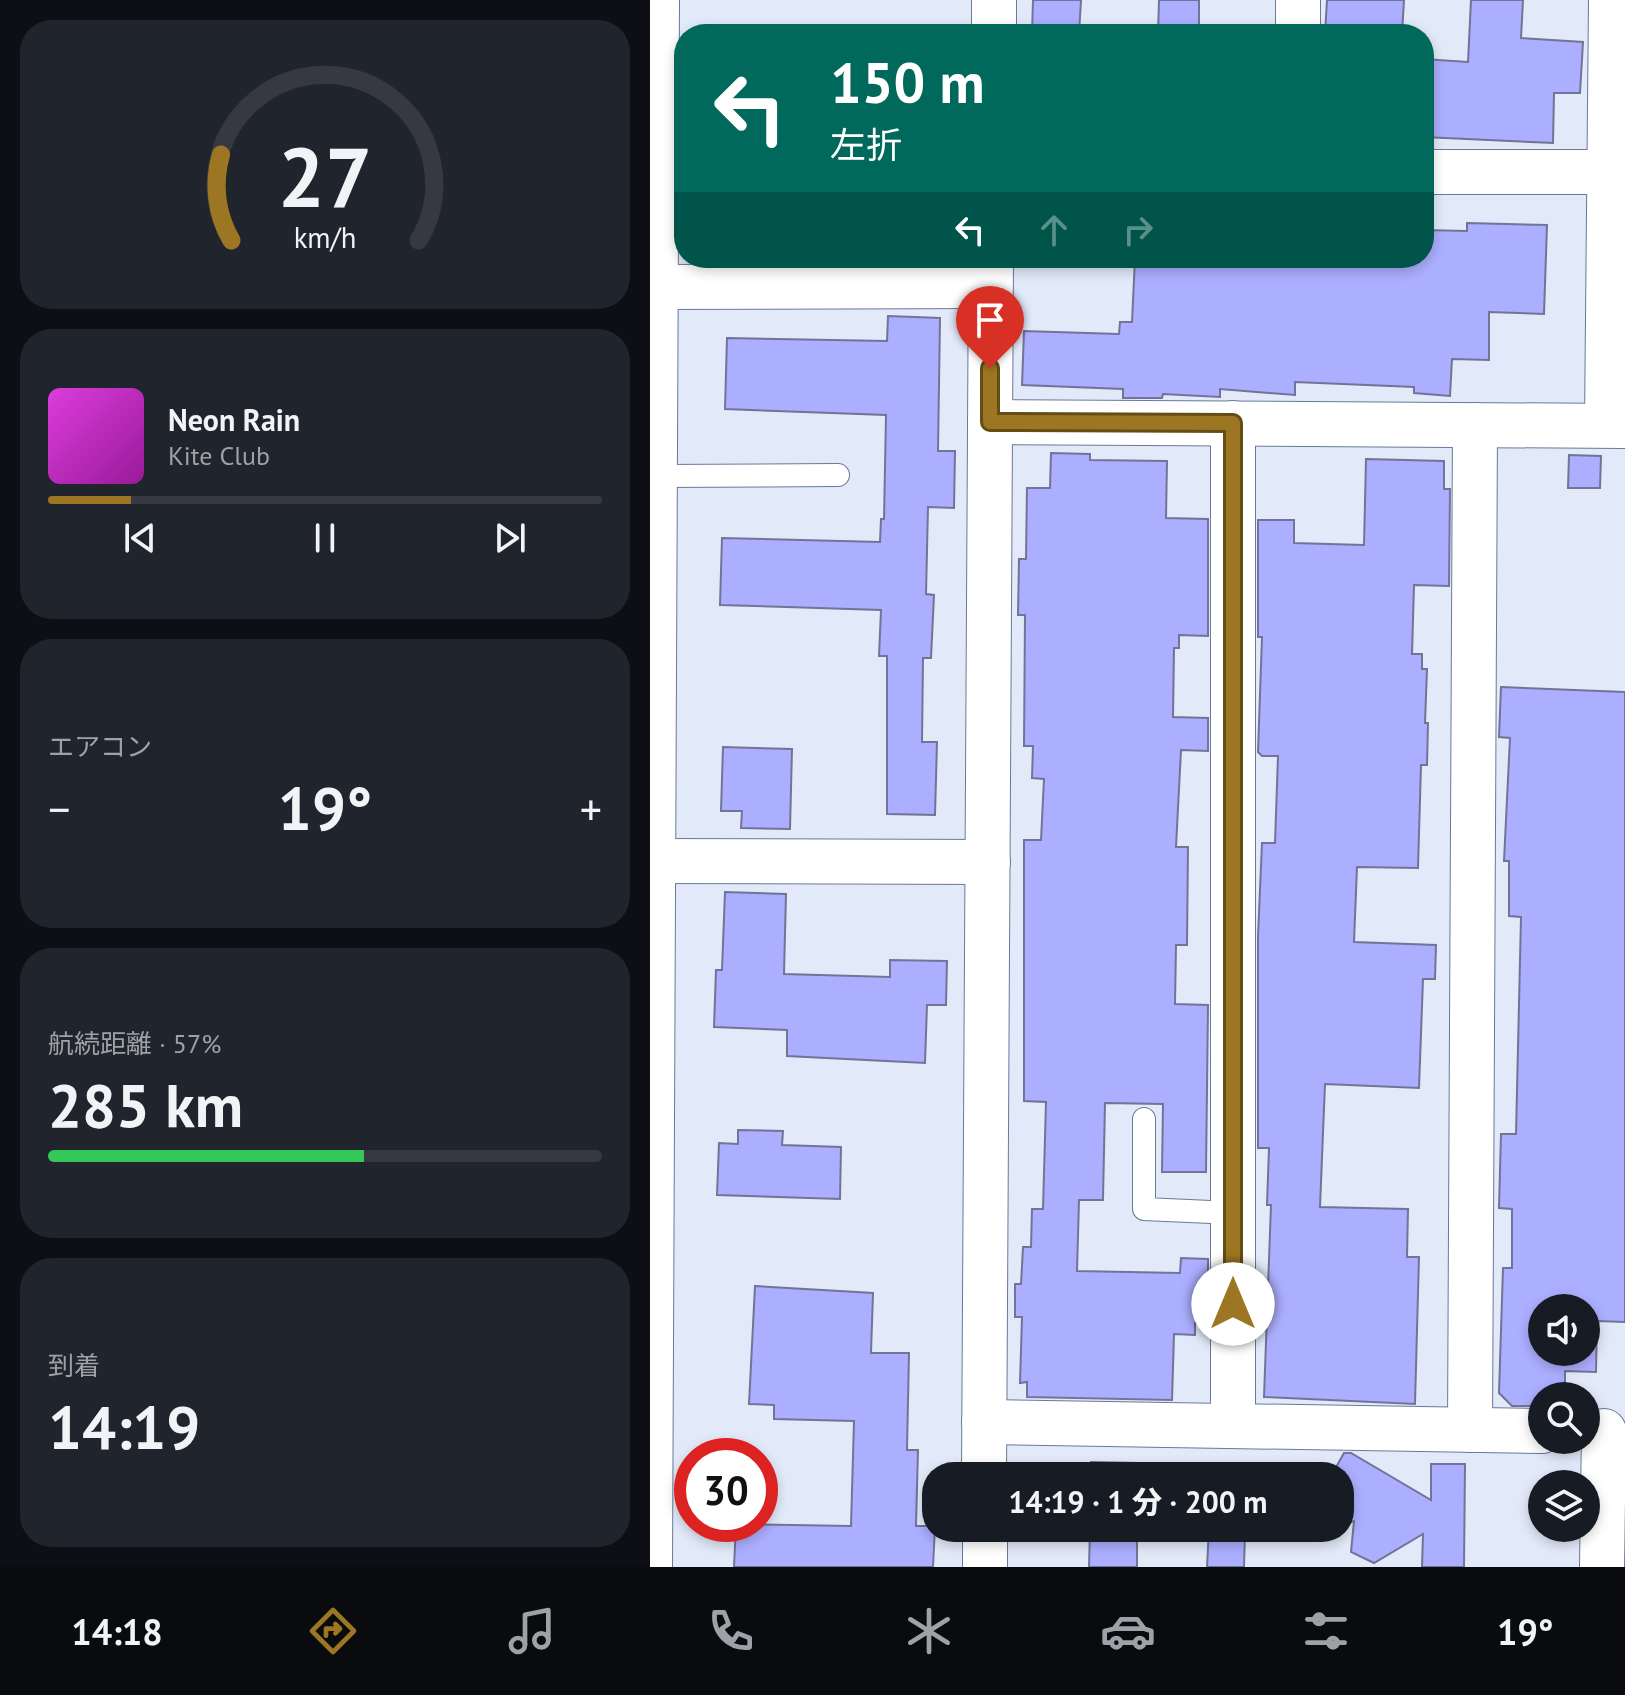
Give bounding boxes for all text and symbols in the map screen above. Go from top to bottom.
text: 150 m [830,46,985,118]
icon: left [698,56,802,160]
text: 27 [278,121,372,229]
text: 左折 [830,121,902,168]
icon: left [948,208,992,252]
icon: ahead [1032,208,1076,252]
icon: right [1116,208,1160,252]
text: km/h [294,219,356,256]
pin [956,286,1024,368]
icon: arrive [968,298,1012,342]
text: Neon Rain [168,400,300,439]
text: Kite Club [168,439,270,472]
icon: previous [118,516,162,560]
icon: pause [303,516,347,560]
icon: next [488,516,532,560]
text: エアコン [48,730,152,763]
text: 19° [278,769,372,847]
text: − [48,780,70,837]
text: + [580,780,602,837]
text: 航続距離 · 57% [48,1027,221,1060]
text: 285 km [48,1066,243,1144]
position arrow [1191,1262,1275,1346]
map controls [1528,1294,1600,1542]
button: sound [1528,1294,1600,1366]
text: 到着 [48,1349,100,1382]
button: search [1528,1382,1600,1454]
text: 14:19 [48,1388,200,1466]
speed limit sign: 30 [674,1438,778,1542]
button: layers [1528,1470,1600,1542]
text: 14:19 · 1 分 · 200 m [1008,1482,1268,1521]
icon: directions [305,1603,361,1659]
icon: music [504,1603,560,1659]
icon: phone [703,1603,759,1659]
icon: climate [901,1603,957,1659]
icon: car [1100,1603,1156,1659]
icon: filters [1298,1603,1354,1659]
text: 14:18 [71,1608,163,1655]
text: 19° [1497,1608,1554,1655]

